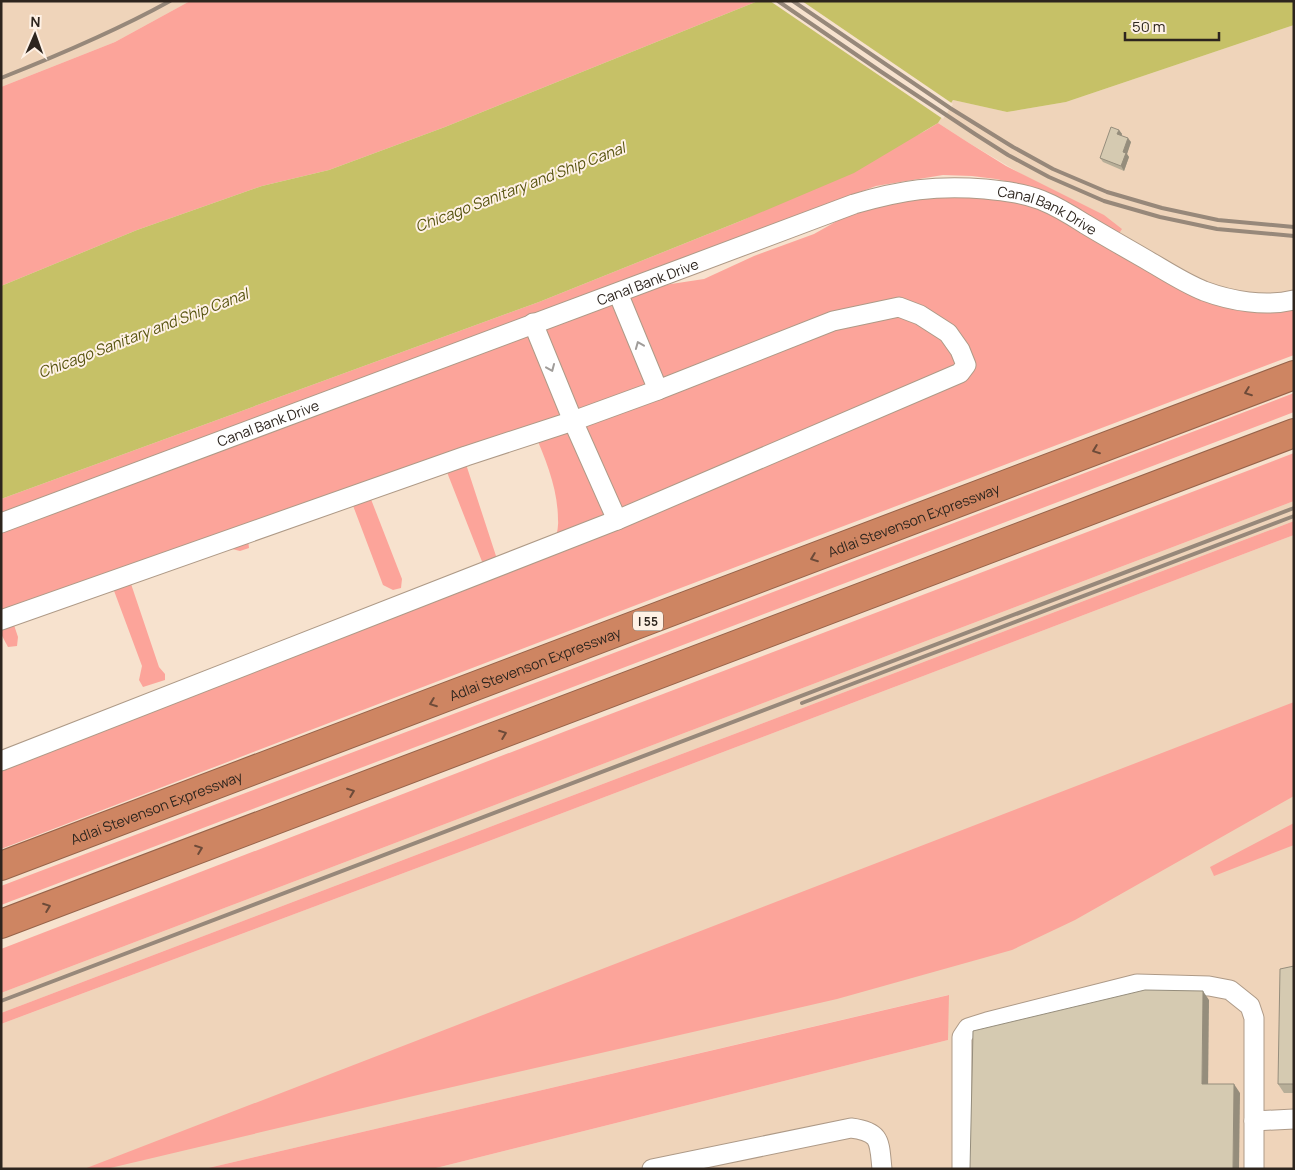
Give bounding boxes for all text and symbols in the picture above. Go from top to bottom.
north arrow [10,10,60,60]
scale bar [1125,10,1219,42]
text: N [30,12,41,31]
text: 50 m [1132,16,1166,37]
water label: Chicago Sanitary and Ship Canal [412,136,630,237]
street label: Canal Bank Drive [997,181,1101,239]
street label: Canal Bank Drive [594,254,701,309]
water label: Chicago Sanitary and Ship Canal [35,282,253,383]
one-way arrow [635,341,645,350]
one-way arrow [545,363,556,372]
one-way arrow [1244,386,1253,396]
street label: Canal Bank Drive [214,395,321,450]
one-way arrow [1092,444,1101,454]
street label: Adlai Stevenson Expressway [825,478,1003,561]
one-way arrow [810,552,818,562]
road number: I 55 [633,612,663,630]
street label: Adlai Stevenson Expressway [446,622,624,705]
one-way arrow [429,697,438,707]
one-way arrow [498,730,507,740]
street label: Adlai Stevenson Expressway [68,766,245,848]
one-way arrow [346,787,355,798]
one-way arrow [194,845,203,855]
one-way arrow [42,902,51,913]

